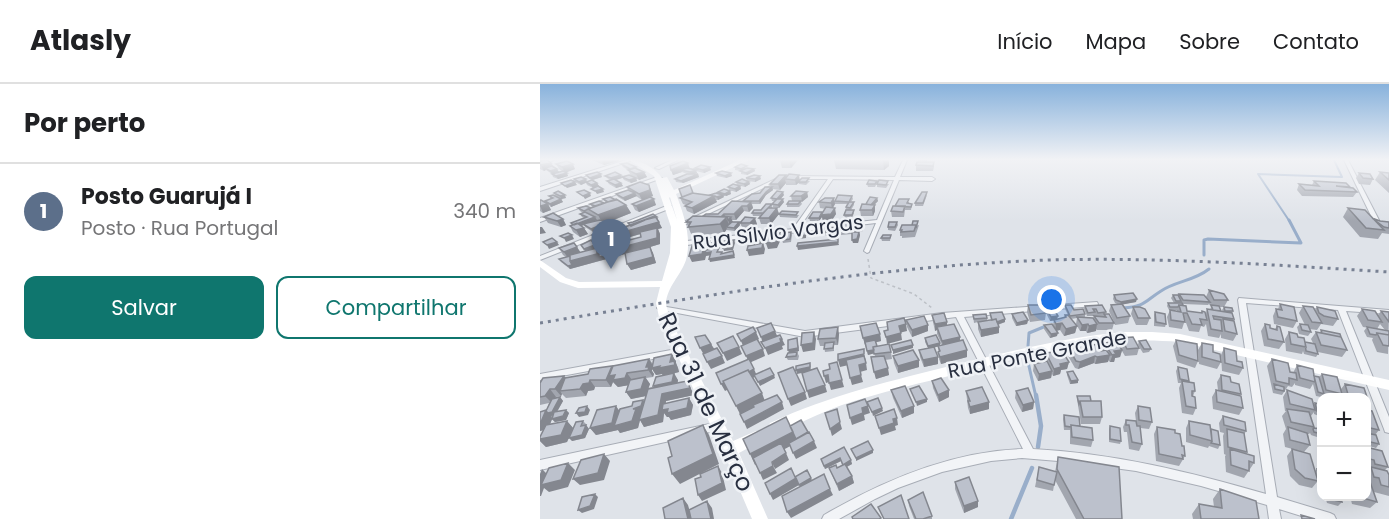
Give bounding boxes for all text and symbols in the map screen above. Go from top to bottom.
text: Atlasly [30,21,131,60]
text: Início [997,27,1052,56]
text: Mapa [1085,27,1146,56]
text: Sobre [1179,27,1240,56]
text: Contato [1273,27,1359,56]
text: Por perto [24,105,145,141]
text: Posto Guarujá I [81,181,252,212]
text: 1 [40,197,47,225]
text: 340 m [453,197,516,225]
street label: Rua Sílvio Vargas [691,208,865,256]
text: Posto · Rua Portugal [81,214,279,242]
pin: 1 [592,220,630,269]
button: Salvar [24,276,264,339]
button: Compartilhar [276,276,516,339]
your location [1037,285,1066,314]
street label: Rua 31 de Março [650,307,762,497]
street label: Rua Ponte Grande [945,323,1129,385]
map controls [1317,393,1371,501]
button: + [1317,393,1371,447]
button: − [1317,447,1371,501]

